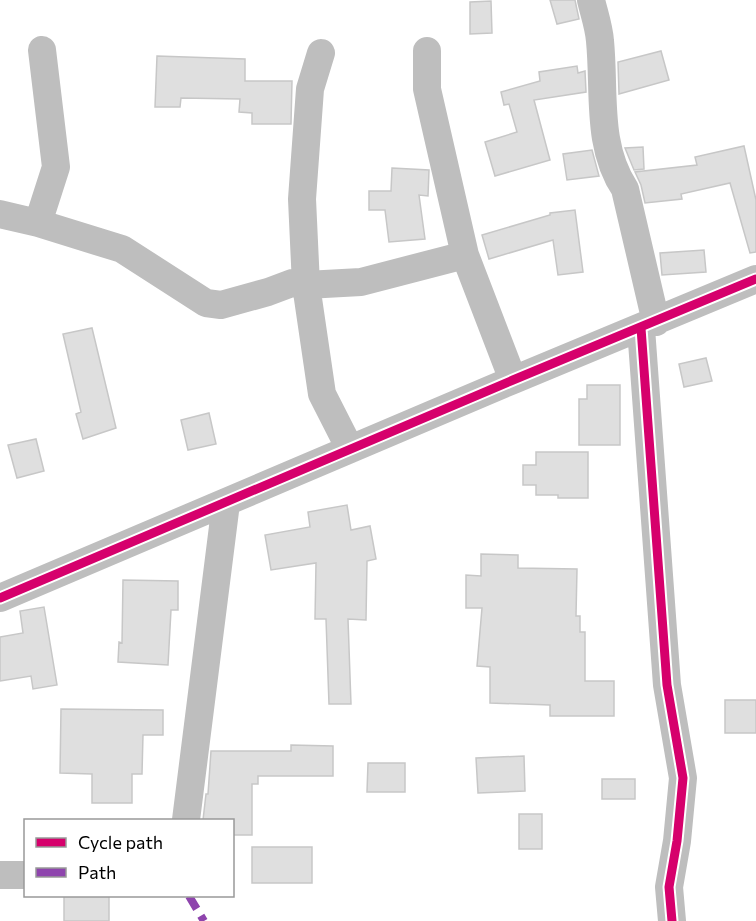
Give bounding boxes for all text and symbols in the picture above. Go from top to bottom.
legend [24,819,234,897]
text: Cycle path [78,831,163,853]
text: Path [78,861,116,883]

